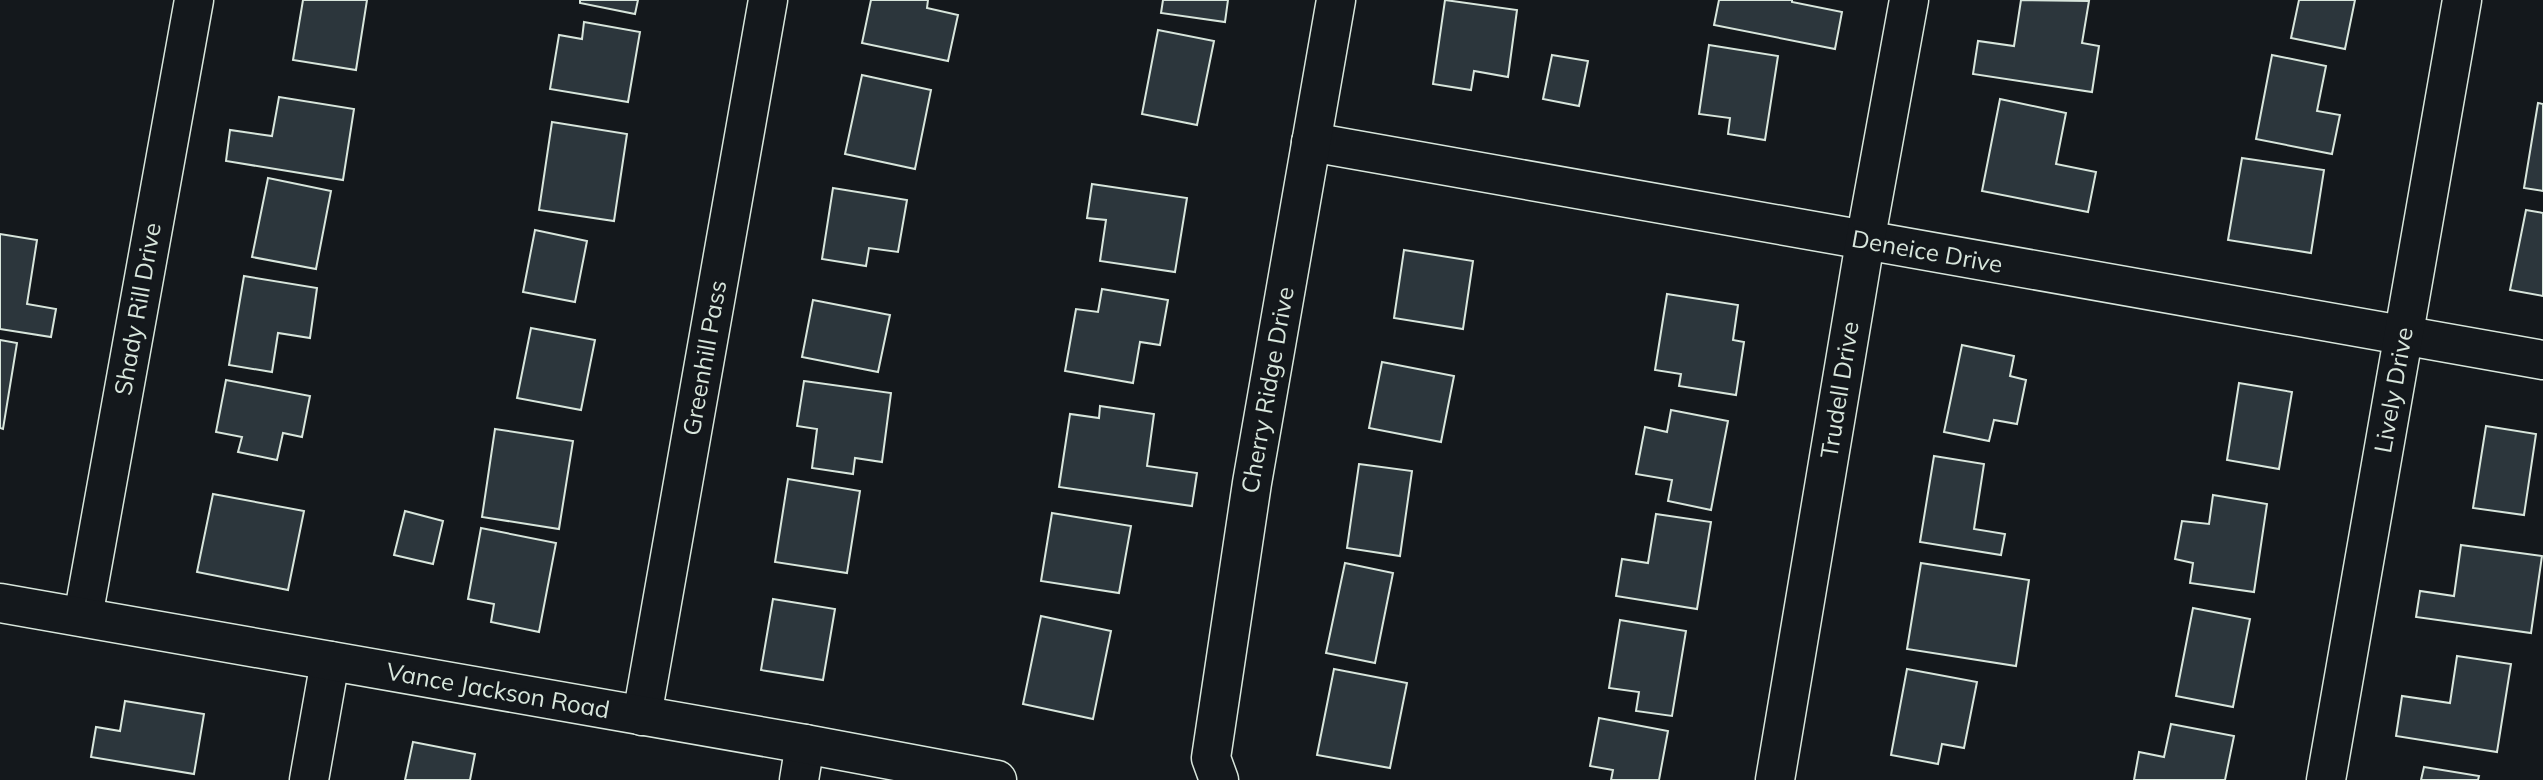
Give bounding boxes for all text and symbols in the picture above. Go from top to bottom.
street label: Shady Rill Drive [107,220,167,398]
street label: Deneice Drive [1849,223,2005,279]
street label: Greenhill Pass [676,278,732,438]
street label: Cherry Ridge Drive [1234,284,1300,495]
street label: Trudell Drive [1813,319,1865,461]
street label: Lively Drive [2367,325,2419,455]
street label: Vance Jackson Road [384,656,612,724]

